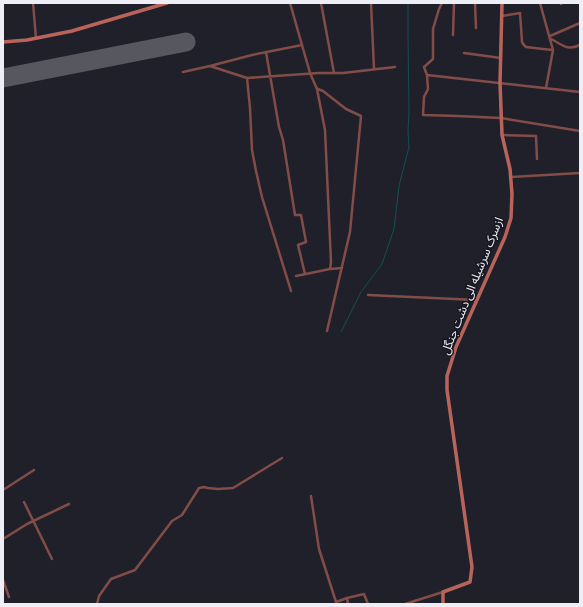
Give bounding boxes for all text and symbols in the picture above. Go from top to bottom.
street label: ازسرک سرشیله الی دشت جنگل [436,214,507,357]

